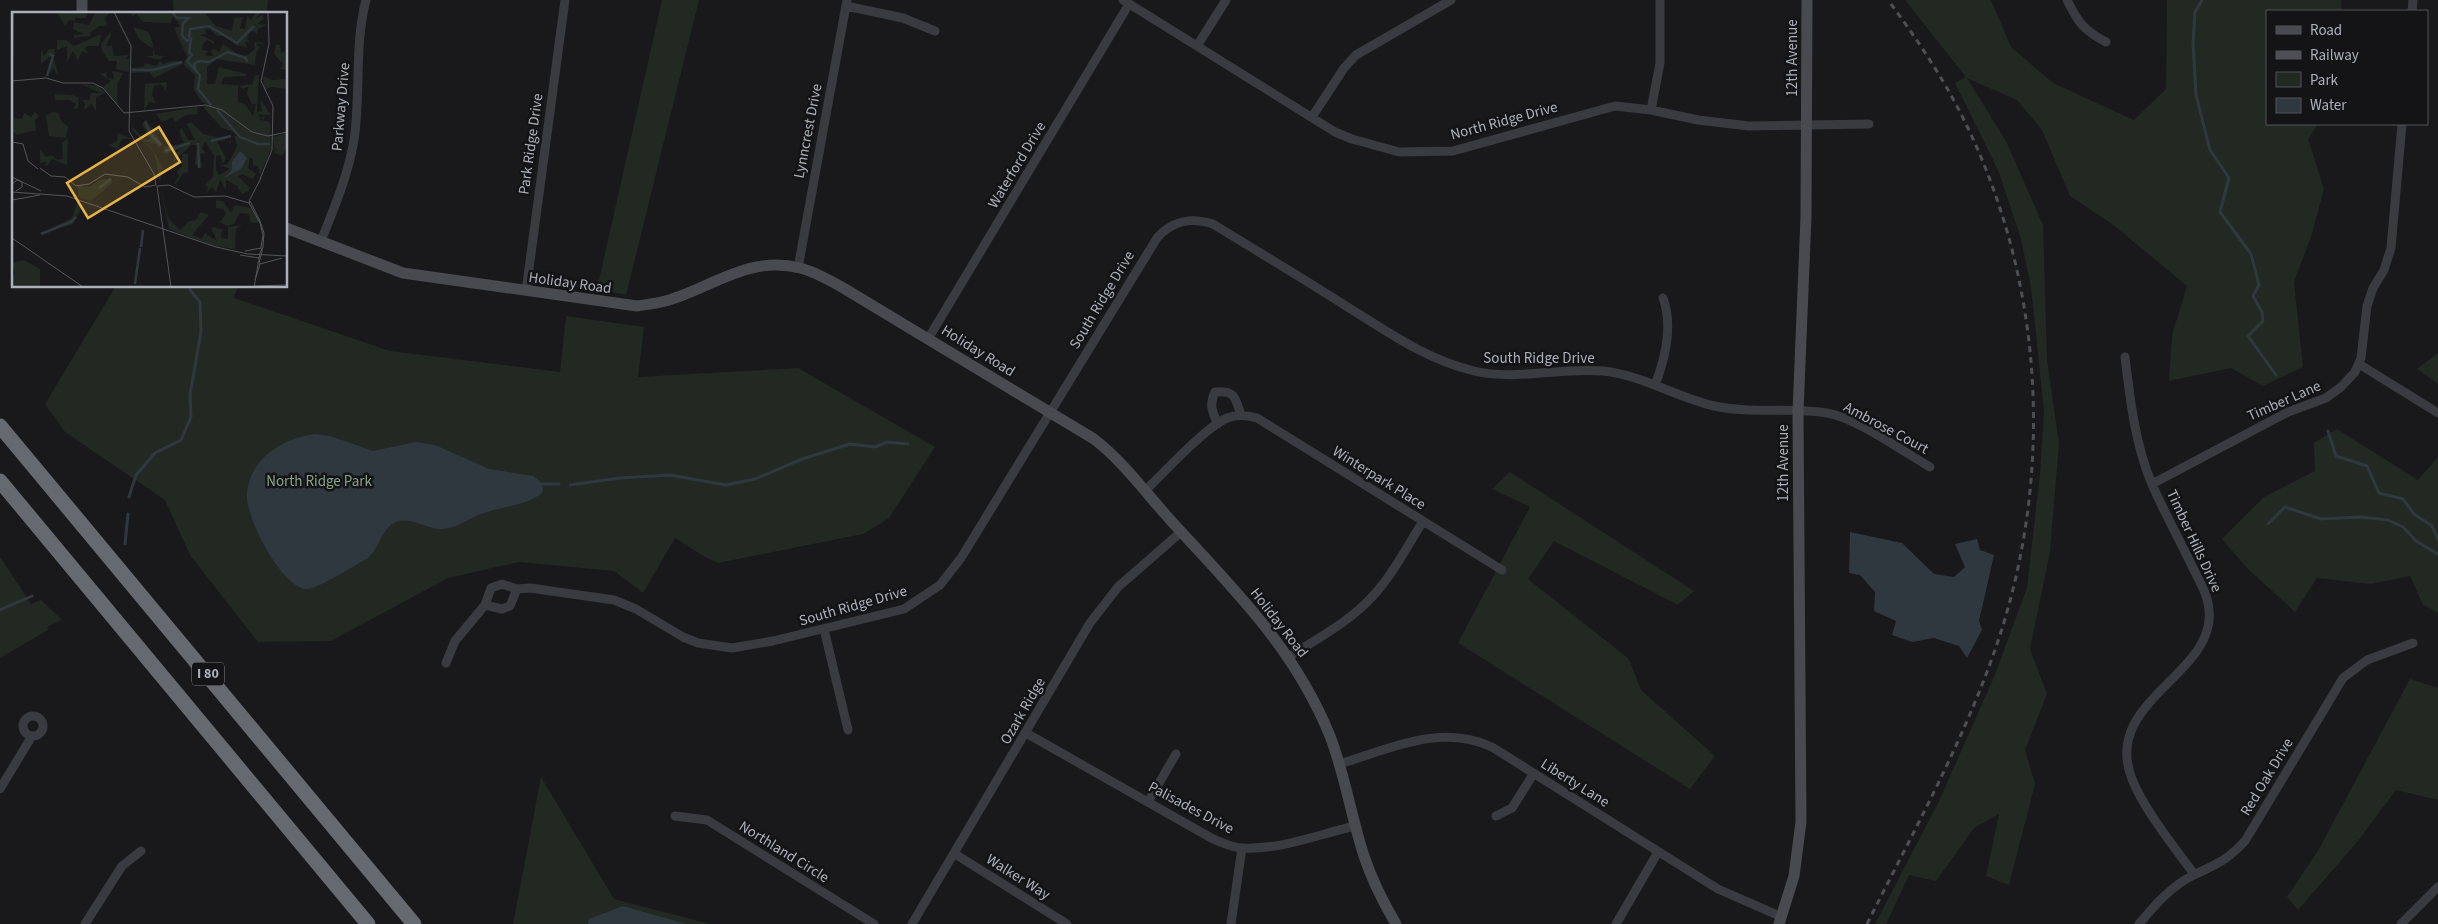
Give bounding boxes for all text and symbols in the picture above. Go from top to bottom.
legend [2266,10,2428,125]
inset map [12,12,288,288]
street label: 12th Avenue [1782,19,1803,97]
text: Road [2310,20,2342,41]
text: Railway [2310,45,2359,66]
street label: Parkway Drive [327,62,355,152]
text: Park [2310,70,2339,91]
street label: Lynncrest Drive [789,82,827,180]
street label: Park Ridge Drive [514,92,548,196]
text: Water [2310,95,2347,116]
street label: North Ridge Drive [1448,97,1560,145]
street label: Waterford Drive [983,118,1051,212]
street label: South Ridge Drive [1064,247,1140,353]
street label: Holiday Road [527,267,613,299]
street label: Holiday Road [937,320,1019,382]
street label: South Ridge Drive [1483,348,1595,369]
street label: Timber Lane [2244,375,2324,427]
street label: Ambrose Court [1840,397,1932,459]
street label: 12th Avenue [1773,424,1794,502]
street label: Winterpark Place [1328,441,1430,515]
park label: North Ridge Park [266,471,372,492]
street label: Timber Hills Drive [2161,486,2227,596]
street label: South Ridge Drive [797,581,909,631]
street label: Holiday Road [1245,584,1313,662]
road number: I 80 [192,662,224,686]
street label: Ozark Ridge [995,674,1051,748]
street label: Red Oak Drive [2235,734,2299,820]
street label: Liberty Lane [1537,754,1613,812]
street label: Palisades Drive [1144,777,1238,839]
street label: Northland Circle [735,816,833,888]
street label: Walker Way [982,849,1054,905]

